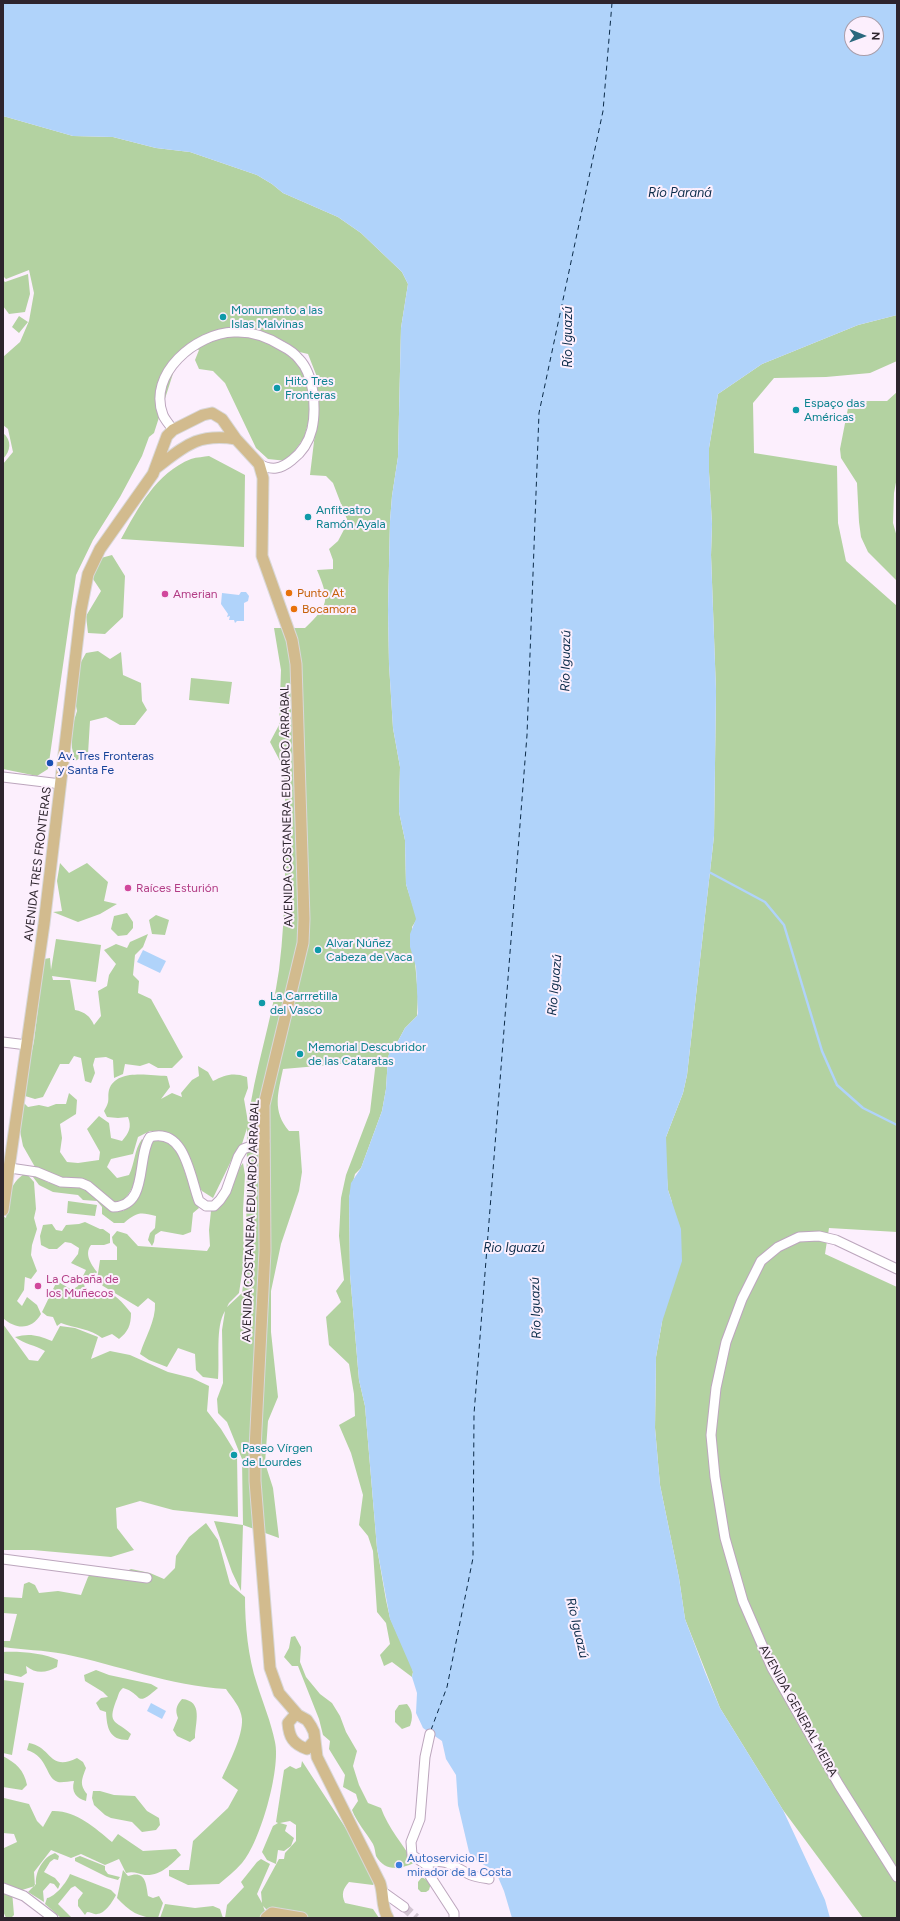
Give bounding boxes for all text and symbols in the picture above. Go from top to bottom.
north arrow [844,16,884,56]
text: N [869,32,882,41]
water label: Río Paraná [648,185,712,201]
place label: Monumento a las Islas Malvinas [231,303,323,331]
water label: Río Iguazú [560,306,576,368]
marker: Monumento a las Islas Malvinas [218,312,228,322]
place label: Hito Tres Fronteras [285,374,336,402]
marker: Hito Tres Fronteras [272,383,282,393]
place label: Espaço das Américas [804,396,865,424]
marker: Espaço das Américas [791,405,801,415]
place label: Anfiteatro Ramón Ayala [316,503,385,531]
marker: Anfiteatro Ramón Ayala [303,512,313,522]
place label: Punto At [297,586,344,600]
place label: Amerian [173,587,218,601]
marker: Punto At [284,588,294,598]
marker: Amerian [160,589,170,599]
place label: Bocamora [302,602,356,616]
marker: Bocamora [289,604,299,614]
water label: Río Iguazú [558,630,574,692]
street label: AVENIDA COSTANERA EDUARDO ARRABAL [278,685,296,927]
place label: Av. Tres Fronteras y Santa Fe [58,749,154,777]
marker: Av. Tres Fronteras y Santa Fe [45,758,55,768]
street label: AVENIDA TRES FRONTERAS [21,786,55,942]
place label: Raíces Esturión [136,881,218,895]
marker: Raíces Esturión [123,883,133,893]
place label: Alvar Núñez Cabeza de Vaca [326,936,412,964]
marker: Alvar Núñez Cabeza de Vaca [313,945,323,955]
water label: Río Iguazú [545,954,565,1016]
place label: La Carrretilla del Vasco [270,989,338,1017]
marker: La Carrretilla del Vasco [257,998,267,1008]
place label: Memorial Descubridor de las Cataratas [308,1040,426,1068]
marker: Memorial Descubridor de las Cataratas [295,1049,305,1059]
street label: AVENIDA COSTANERA EDUARDO ARRABAL [240,1100,262,1342]
water label: Rio Iguazú [483,1240,545,1256]
place label: La Cabaña de los Muñecos [46,1272,119,1300]
water label: Río Iguazú [527,1277,545,1339]
marker: La Cabaña de los Muñecos [33,1281,43,1291]
place label: Paseo Vírgen de Lourdes [242,1441,312,1469]
marker: Paseo Vírgen de Lourdes [229,1450,239,1460]
water label: Río Iguazú [562,1596,592,1660]
street label: AVENIDA GENERAL MEIRA [756,1643,840,1779]
place label: Autoservicio El mirador de la Costa [407,1851,511,1879]
marker: Autoservicio El mirador de la Costa [394,1860,404,1870]

